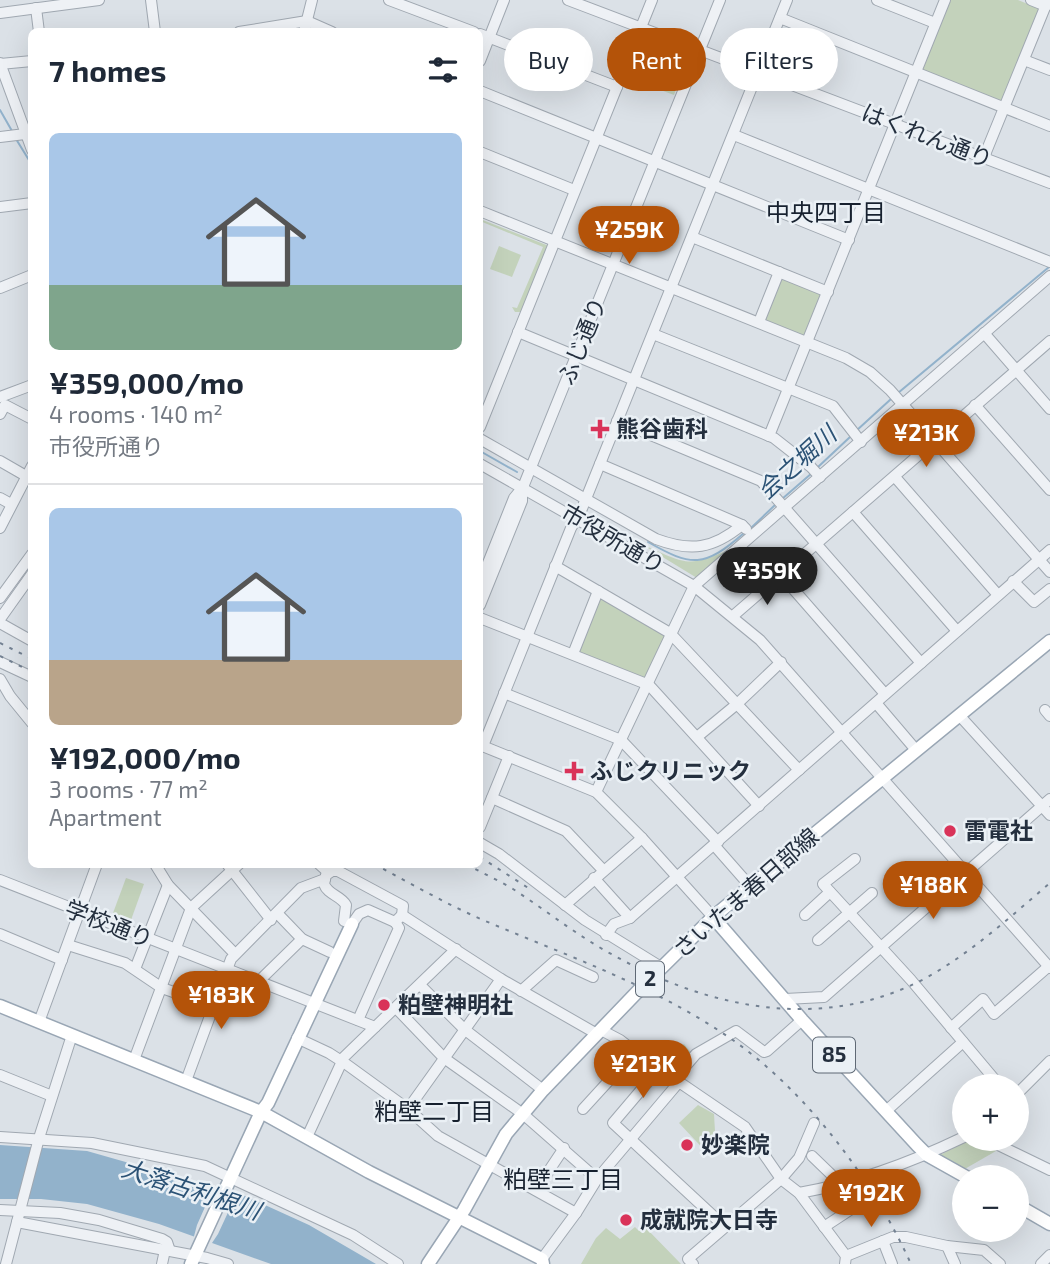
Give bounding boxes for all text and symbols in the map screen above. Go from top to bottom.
chip: Buy [504,28,593,91]
chip: Rent [607,28,706,91]
chip: Filters [720,28,838,91]
icon: filters [424,51,462,89]
text: 7 homes [49,52,166,88]
street label: はくれん通り [858,97,997,173]
icon: home [193,179,319,305]
district label: 中央四丁目 [766,197,886,226]
pin: ¥259K [580,206,678,266]
text: ¥259K [594,215,664,243]
street label: ふじ通り [551,293,611,389]
text: ¥359,000/mo [49,364,244,400]
text: 4 rooms · 140 m² [49,400,223,428]
pin: ¥213K [877,410,975,469]
place label: 熊谷歯科 [616,414,708,442]
water label: 会之堀川 [751,417,844,505]
text: ¥213K [893,418,959,446]
marker: 熊谷歯科 [590,419,610,439]
text: 市役所通り [49,432,164,460]
street label: 市役所通り [557,497,670,579]
pin: ¥359K [718,548,816,607]
icon: home [193,554,319,680]
text: ¥359K [732,556,802,584]
text: ¥192,000/mo [49,739,241,775]
place label: ふじクリニック [590,756,751,784]
marker: ふじクリニック [564,761,584,781]
text: 3 rooms · 77 m² [49,775,208,803]
text: Apartment [49,803,162,831]
place label: 雷電社 [964,816,1033,844]
street label: さいたま春日部線 [667,822,824,963]
marker: 雷電社 [942,823,958,839]
pin: ¥188K [884,862,982,921]
text: ¥188K [899,870,967,898]
street label: 学校通り [61,894,157,953]
road number: 2 [636,962,664,996]
pin: ¥183K [172,972,270,1031]
text: ¥183K [187,980,255,1008]
place label: 粕壁神明社 [398,990,513,1018]
marker: 粕壁神明社 [376,997,392,1013]
road number: 85 [813,1038,855,1072]
pin: ¥213K [594,1040,692,1100]
text: ¥213K [610,1049,676,1077]
map controls [952,1074,1029,1242]
button: + [952,1074,1029,1151]
district label: 粕壁二丁目 [374,1096,494,1125]
place label: 妙楽院 [701,1130,770,1158]
marker: 妙楽院 [679,1137,695,1153]
water label: 大落古利根川 [119,1153,267,1226]
district label: 粕壁三丁目 [503,1164,623,1193]
button: − [952,1165,1029,1242]
pin: ¥192K [822,1170,920,1229]
text: ¥192K [838,1178,904,1206]
place label: 成就院大日寺 [640,1205,778,1233]
marker: 成就院大日寺 [618,1212,634,1228]

